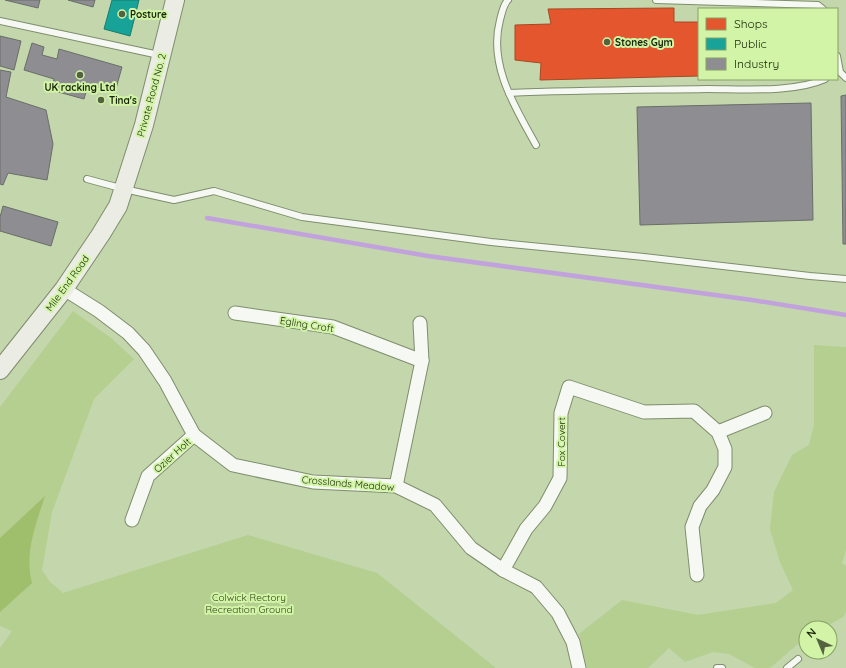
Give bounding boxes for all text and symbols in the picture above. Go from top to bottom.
place label: Posture [130,8,167,21]
legend [698,8,838,80]
marker: Posture [117,9,127,19]
text: Shops [734,16,768,31]
place label: Stones Gym [615,36,673,49]
text: Public [734,36,767,51]
marker: Stones Gym [602,37,612,47]
street label: Private Road No. 2 [134,52,169,138]
text: Industry [734,56,779,71]
marker: UK racking Ltd [75,70,85,80]
place label: UK racking Ltd [44,81,116,94]
place label: Tina's [109,94,137,107]
marker: Tina's [96,95,106,105]
street label: Mile End Road [43,253,92,314]
street label: Egling Croft [279,314,335,335]
street label: Fox Covert [555,417,568,467]
street label: Ozier Holt [151,435,194,475]
street label: Crosslands Meadow [301,473,395,494]
park label: Colwick Rectory Recreation Ground [205,591,293,616]
north arrow [798,620,838,660]
text: N [803,625,819,641]

